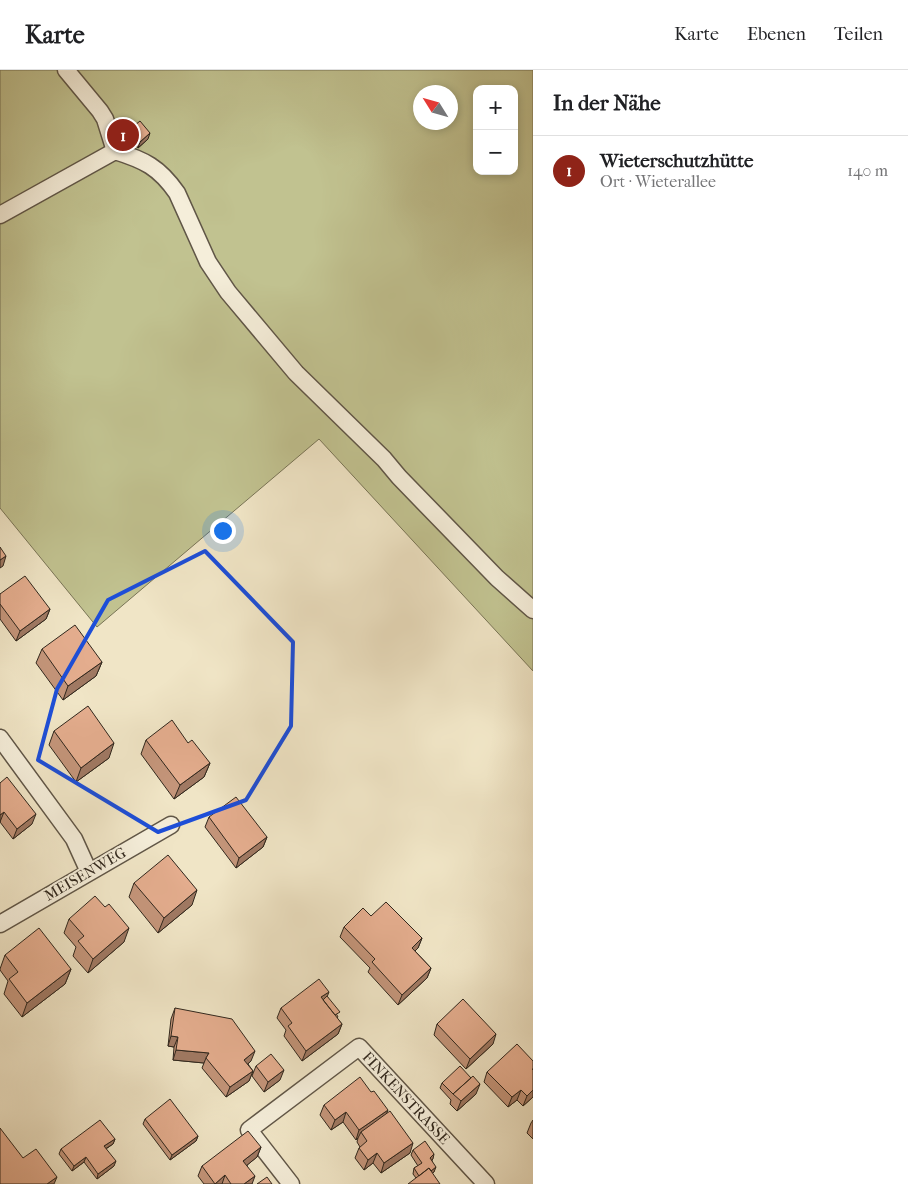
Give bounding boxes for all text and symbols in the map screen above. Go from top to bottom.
text: Karte [25,21,85,49]
text: Karte [674,24,719,45]
text: Ebenen [747,24,806,45]
text: Teilen [834,24,883,45]
north arrow [413,85,458,130]
map controls [473,85,518,175]
button: + [473,85,518,130]
text: In der Nähe [553,91,661,115]
pin: 1 [107,116,139,154]
button: − [473,130,518,175]
text: Wieterschutzhütte [600,150,753,172]
text: 1 [566,161,572,180]
text: 140 m [847,161,888,180]
text: Ort · Wieterallee [600,172,716,191]
your location [210,518,236,544]
street label: MEISENWEG [41,843,129,905]
street label: FINKENSTRASSE [359,1048,453,1148]

